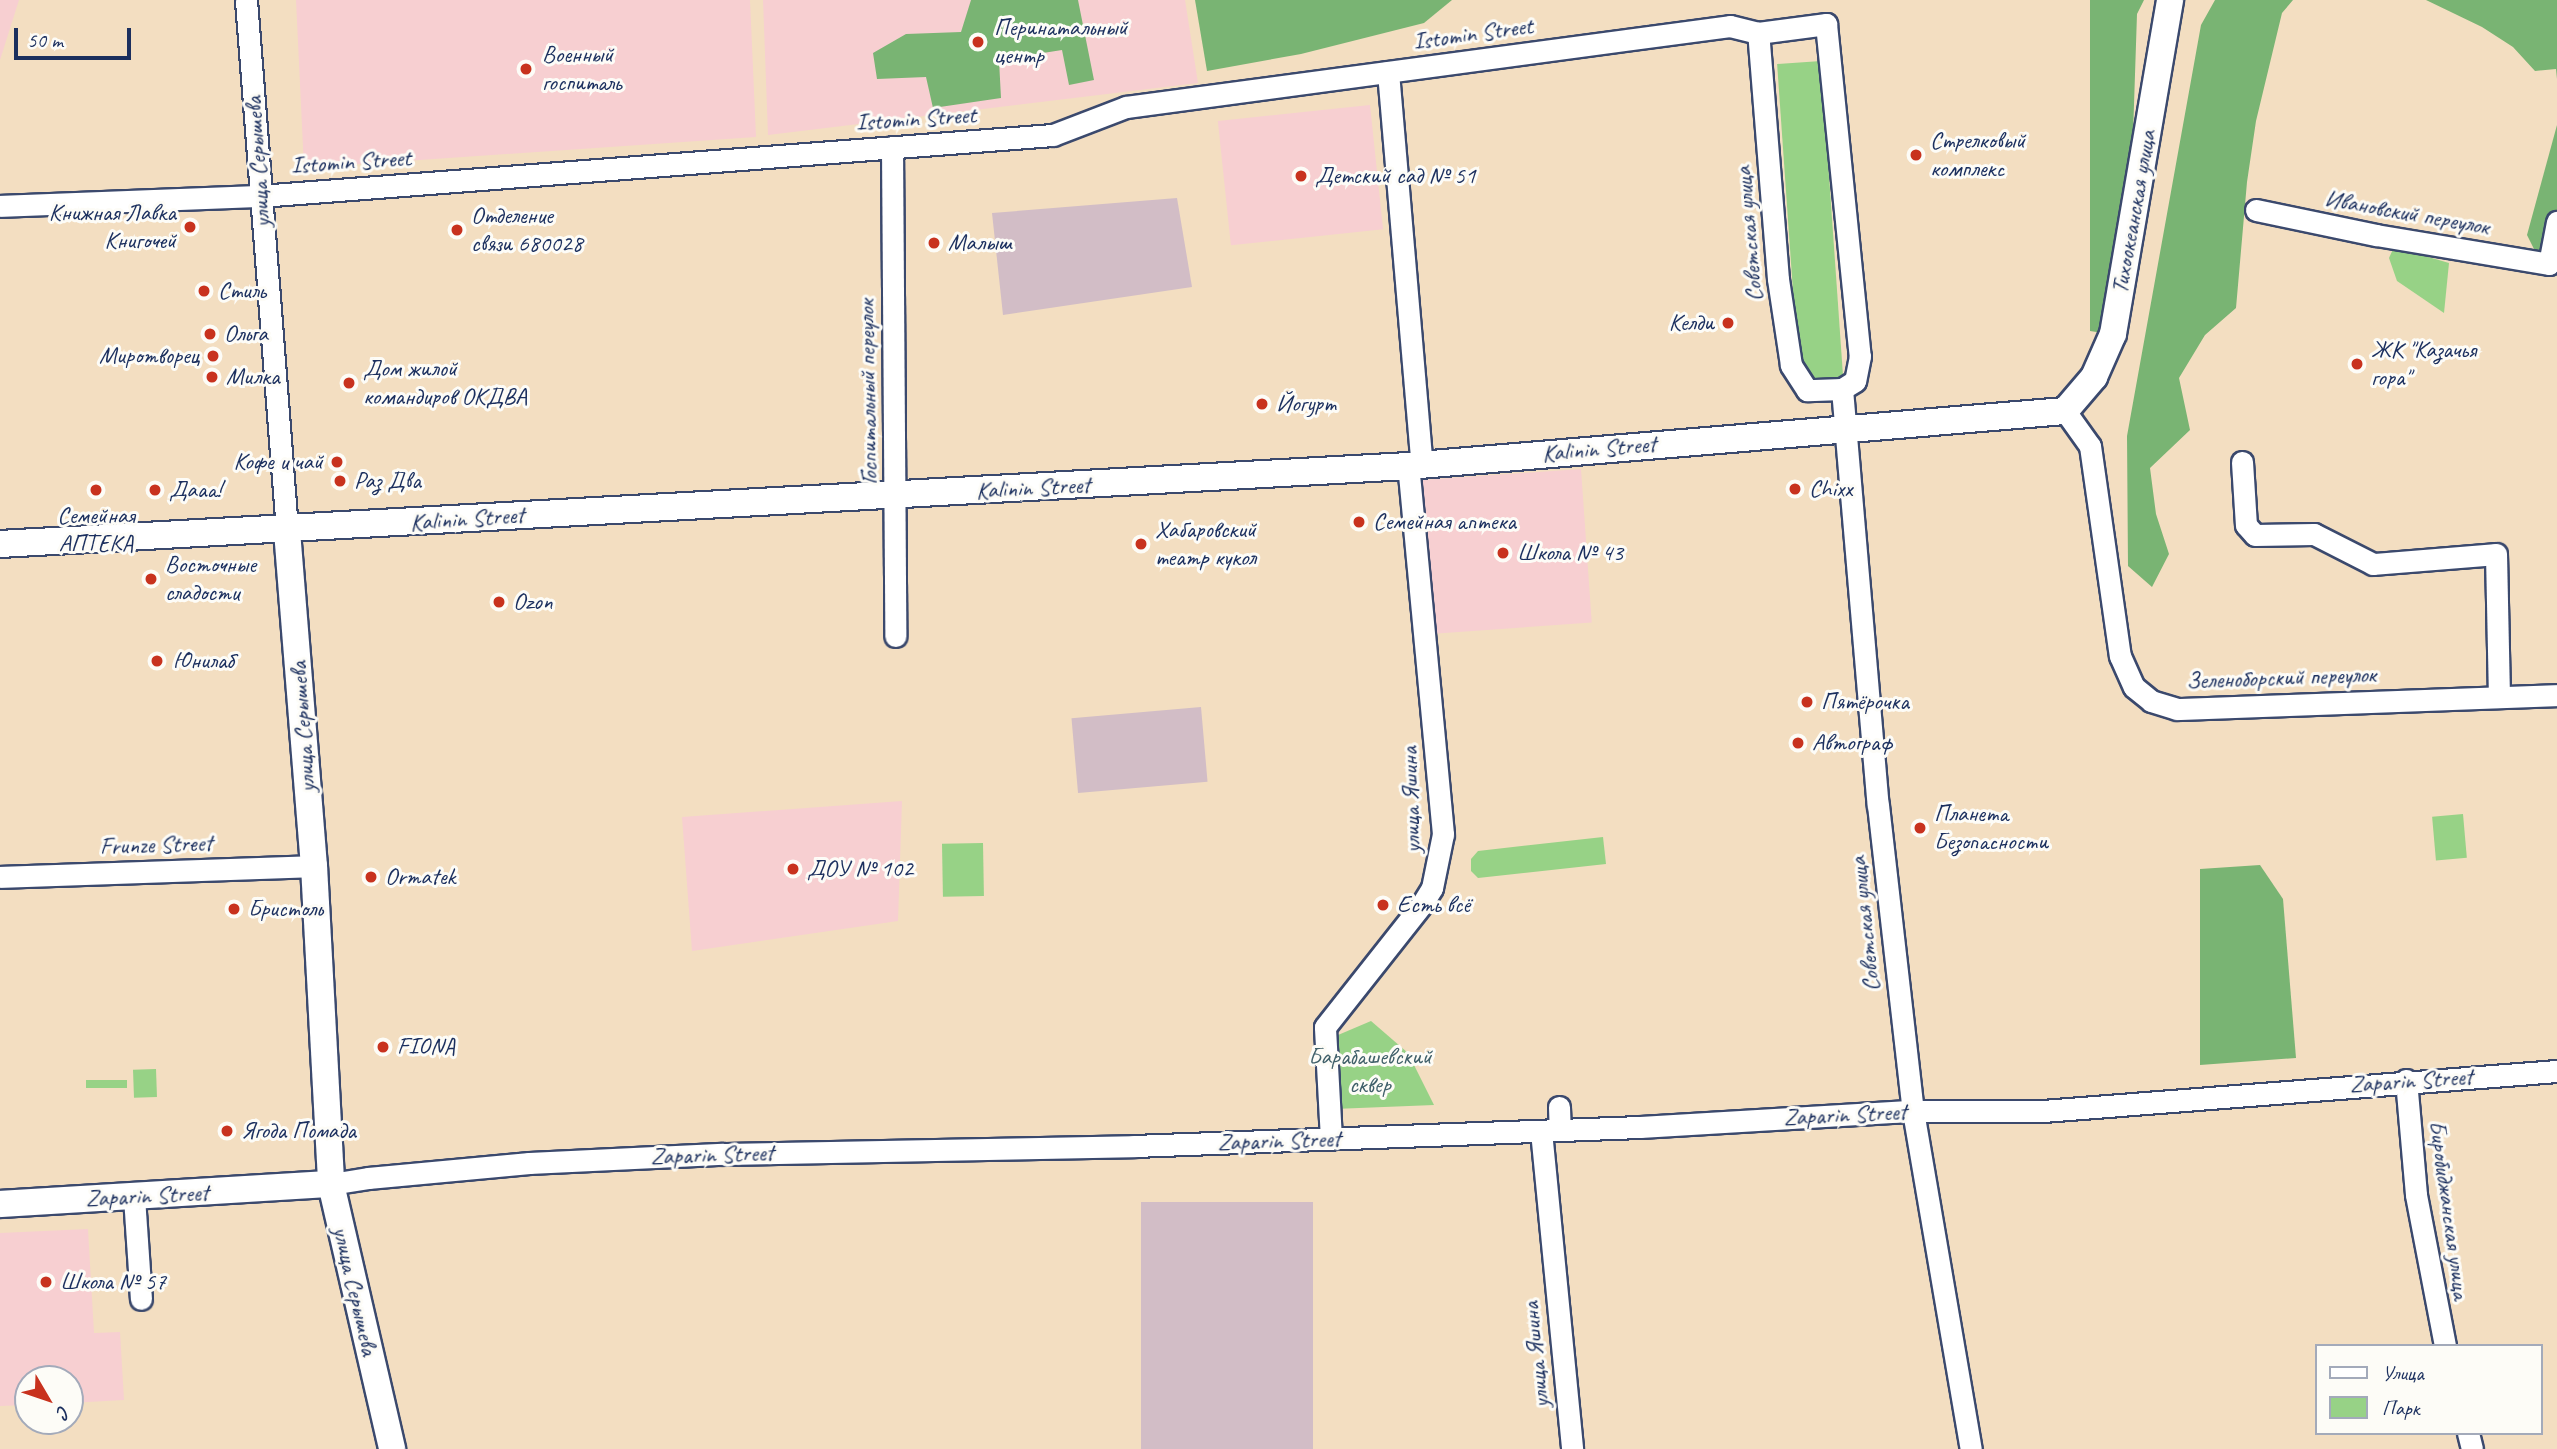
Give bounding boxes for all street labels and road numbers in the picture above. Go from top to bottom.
street label: Istomin Street [1411,11,1535,57]
street label: улица Серышева [239,96,277,228]
street label: Istomin Street [855,100,977,138]
street label: Тихоокеанская улица [2105,127,2163,297]
street label: Istomin Street [290,143,412,181]
street label: Советская улица [1729,164,1769,304]
street label: Ивановский переулок [2323,184,2491,242]
street label: Госпитальный переулок [852,299,884,485]
street label: Kalinin Street [1541,430,1657,468]
street label: Kalinin Street [975,471,1091,505]
street label: Kalinin Street [409,501,525,537]
street label: Зеленоборский переулок [2186,660,2376,696]
street label: улица Серышева [284,661,322,793]
street label: улица Яшина [1395,746,1427,854]
street label: Frunze Street [99,829,213,861]
street label: Советская улица [1843,854,1887,994]
street label: Zaparin Street [2349,1062,2473,1100]
street label: Zaparin Street [1783,1097,1907,1133]
street label: Биробиджанская улица [2422,1118,2476,1302]
street label: Zaparin Street [1217,1124,1341,1158]
street label: Zaparin Street [650,1138,774,1172]
street label: Zaparin Street [85,1178,209,1214]
street label: улица Серышева [326,1224,384,1358]
street label: улица Яшина [1516,1300,1556,1410]

